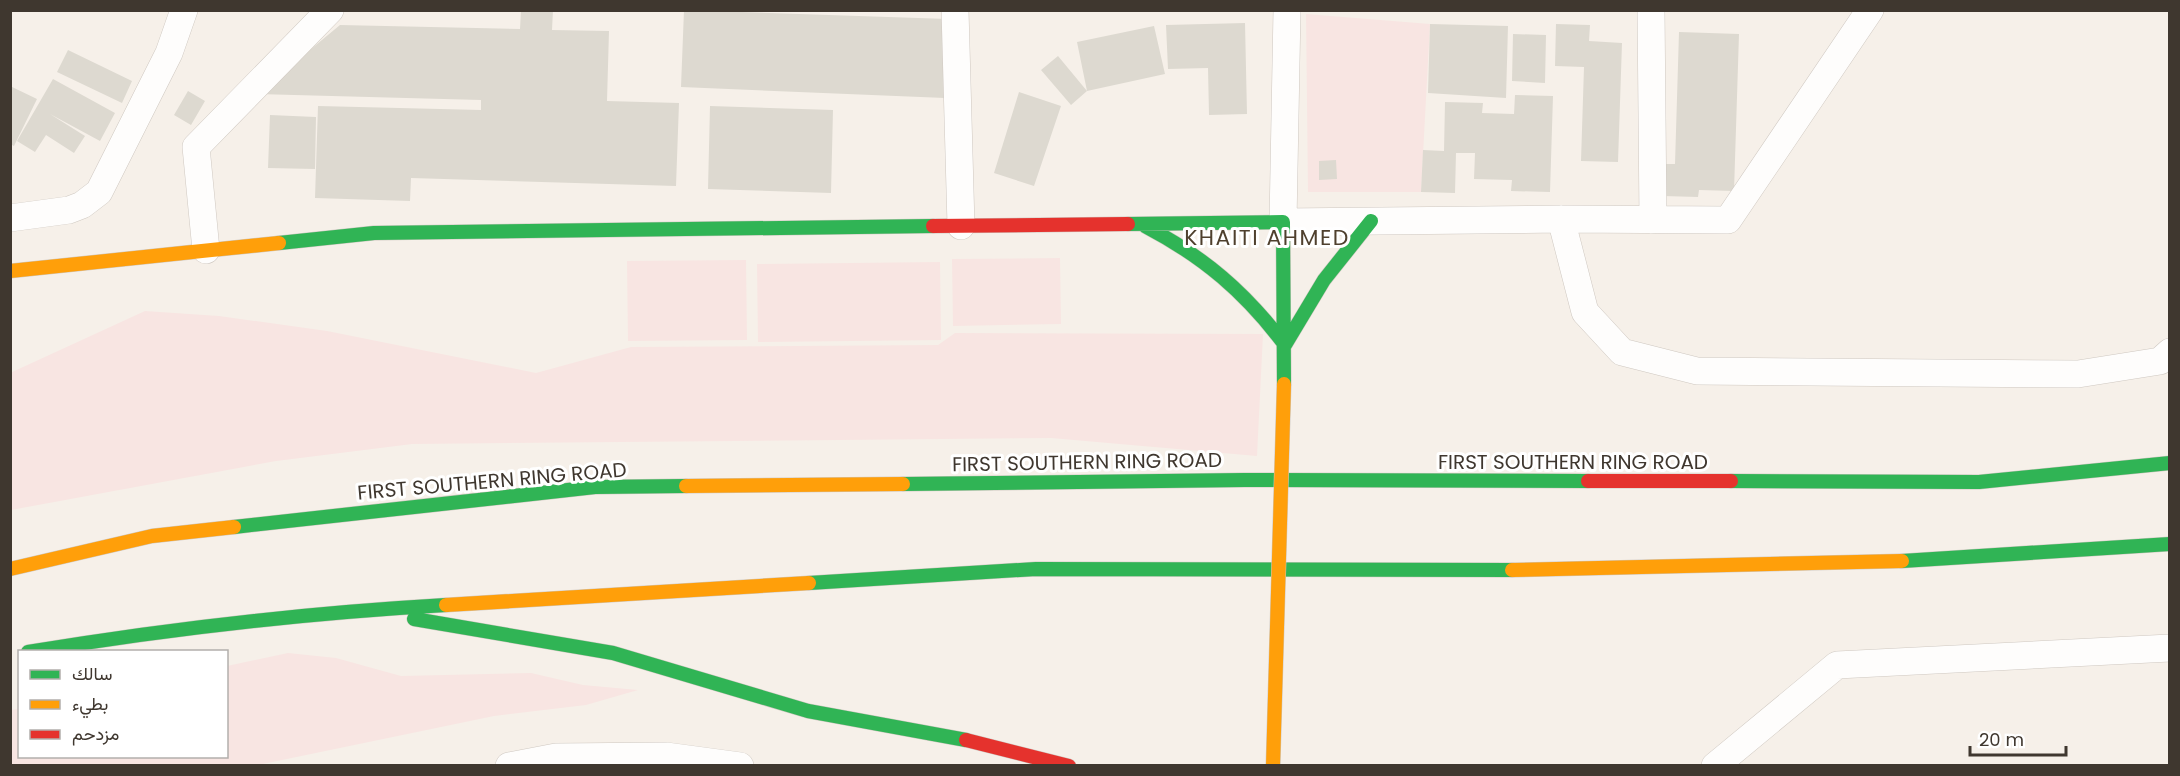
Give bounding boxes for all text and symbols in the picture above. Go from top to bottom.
district label: KHAITI AHMED [1184,222,1350,253]
street label: FIRST SOUTHERN RING ROAD [952,446,1222,478]
street label: FIRST SOUTHERN RING ROAD [1438,448,1708,476]
street label: FIRST SOUTHERN RING ROAD [356,455,628,507]
legend [18,650,228,758]
text: سالك [72,661,112,686]
text: بطيء [72,691,108,719]
scale bar [1970,719,2066,757]
text: مزدحم [72,721,119,746]
text: 20 m [1979,727,2024,752]

